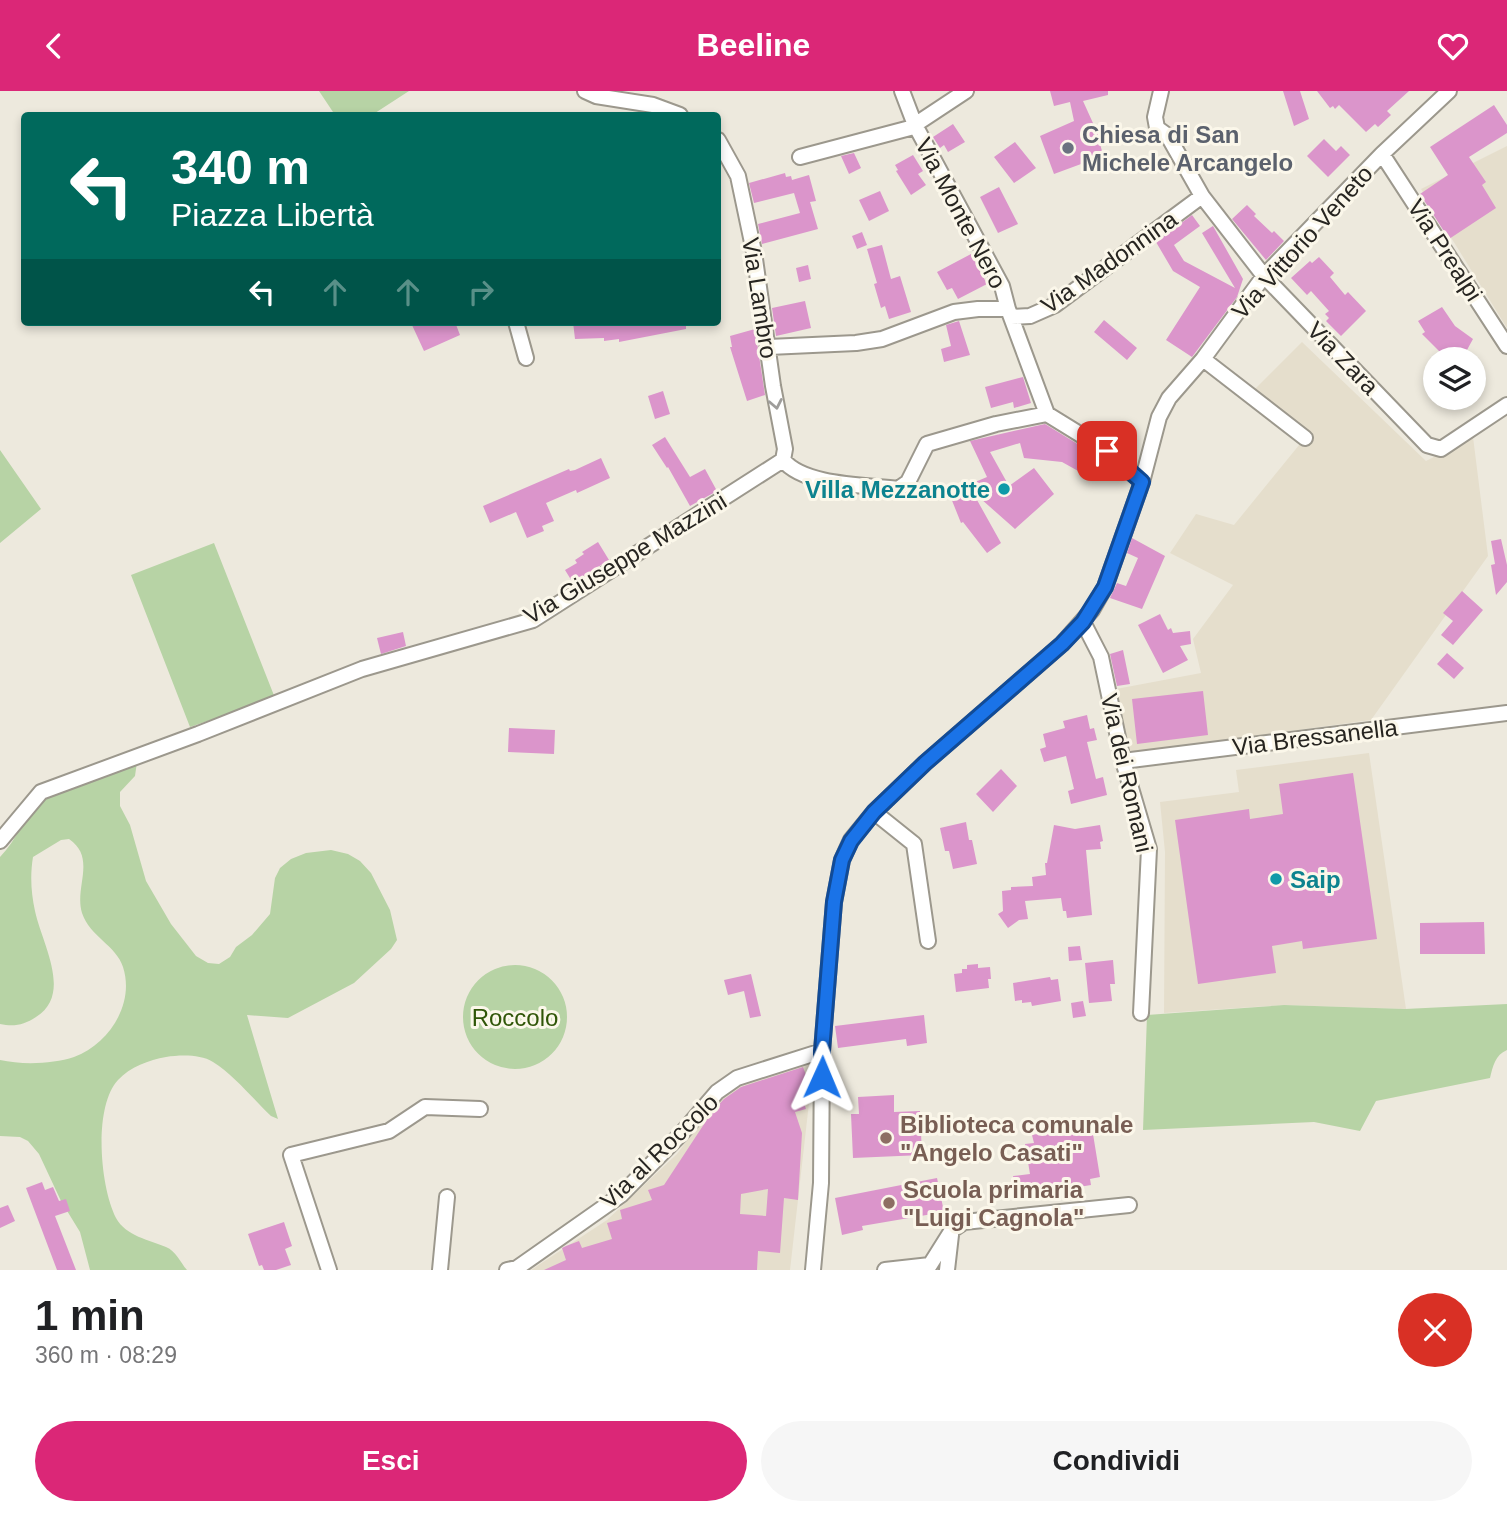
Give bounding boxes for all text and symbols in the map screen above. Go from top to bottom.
icon: back [35,27,73,65]
text: Beeline [697,27,810,63]
icon: heart [1434,27,1472,65]
place label: Chiesa di San Michele Arcangelo [1082,121,1293,176]
street label: Via Monte Nero [910,133,1012,293]
icon: left [56,140,147,231]
text: 340 m [171,140,310,194]
marker: Chiesa di San Michele Arcangelo [1060,140,1076,156]
street label: Via Vittorio Veneto [1226,160,1378,324]
street label: Via Prealpi [1402,194,1488,306]
text: Piazza Libertà [171,197,374,233]
street label: Via Madonnina [1036,205,1183,319]
street label: Via Lambro [737,235,783,361]
icon: left [243,273,281,311]
icon: ahead [316,273,354,311]
icon: ahead [389,273,427,311]
icon: right [462,273,500,311]
street label: Via Zara [1302,316,1385,400]
map controls [1423,347,1486,410]
button: layers [1423,347,1486,410]
one-way arrow [768,398,783,410]
pin [1077,421,1137,481]
icon: arrive [1088,432,1126,470]
place label: Villa Mezzanotte [805,476,990,503]
marker: Villa Mezzanotte [996,481,1012,497]
street label: Via Giuseppe Mazzini [519,487,731,629]
street label: Via dei Romani [1096,691,1158,855]
street label: Via Bressanella [1231,713,1400,761]
place label: Saip [1290,866,1341,893]
marker: Saip [1268,871,1284,887]
park label: Roccolo [472,1004,558,1031]
position arrow [785,1040,859,1114]
street label: Via al Roccolo [595,1088,723,1214]
place label: Biblioteca comunale "Angelo Casati" [900,1111,1133,1166]
marker: Biblioteca comunale "Angelo Casati" [878,1130,894,1146]
place label: Scuola primaria "Luigi Cagnola" [903,1176,1084,1231]
marker: Scuola primaria "Luigi Cagnola" [881,1195,897,1211]
text: 1 min [35,1292,145,1339]
button: close [1398,1293,1472,1367]
text: 360 m · 08:29 [35,1342,177,1368]
button: Esci [35,1421,747,1501]
button: Condividi [761,1421,1472,1501]

